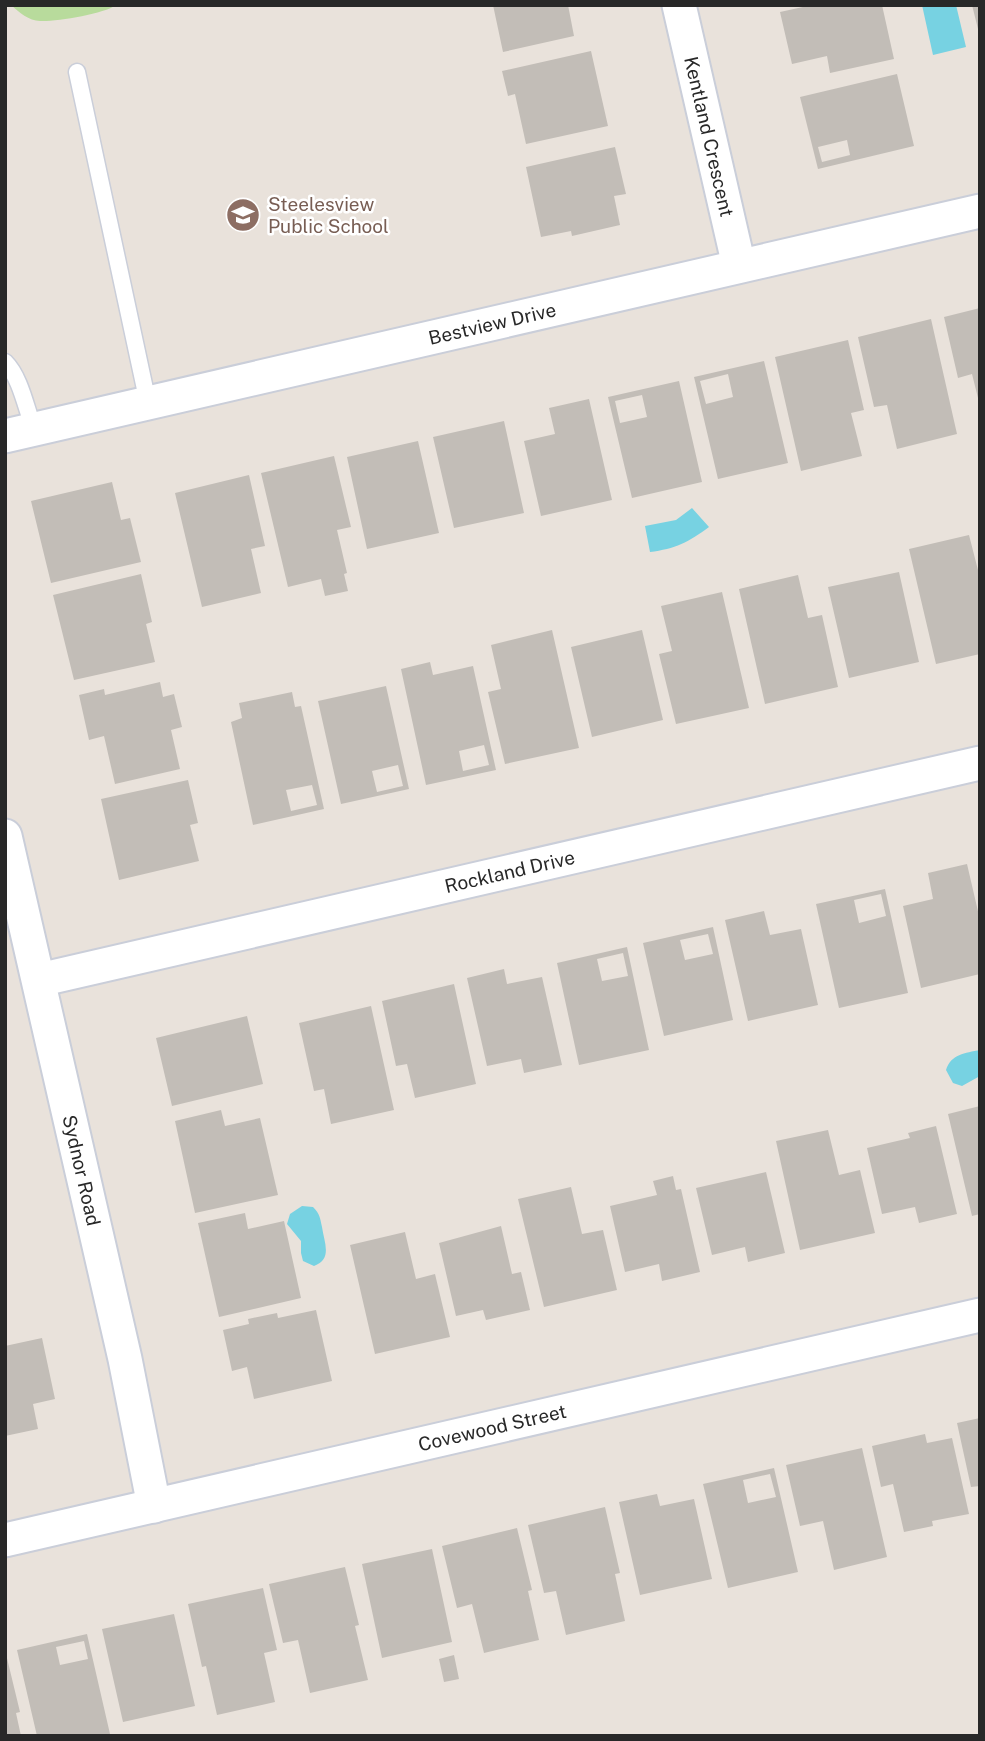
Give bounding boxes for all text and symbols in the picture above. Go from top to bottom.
street label: Kentland Crescent [680,54,738,219]
place label: Steelesview Public School [268,193,389,237]
school or university icon: Steelesview Public School [224,196,262,234]
street label: Bestview Drive [426,298,558,349]
street label: Rockland Drive [442,846,577,897]
street label: Sydnor Road [58,1113,105,1228]
street label: Covewood Street [416,1400,568,1455]

